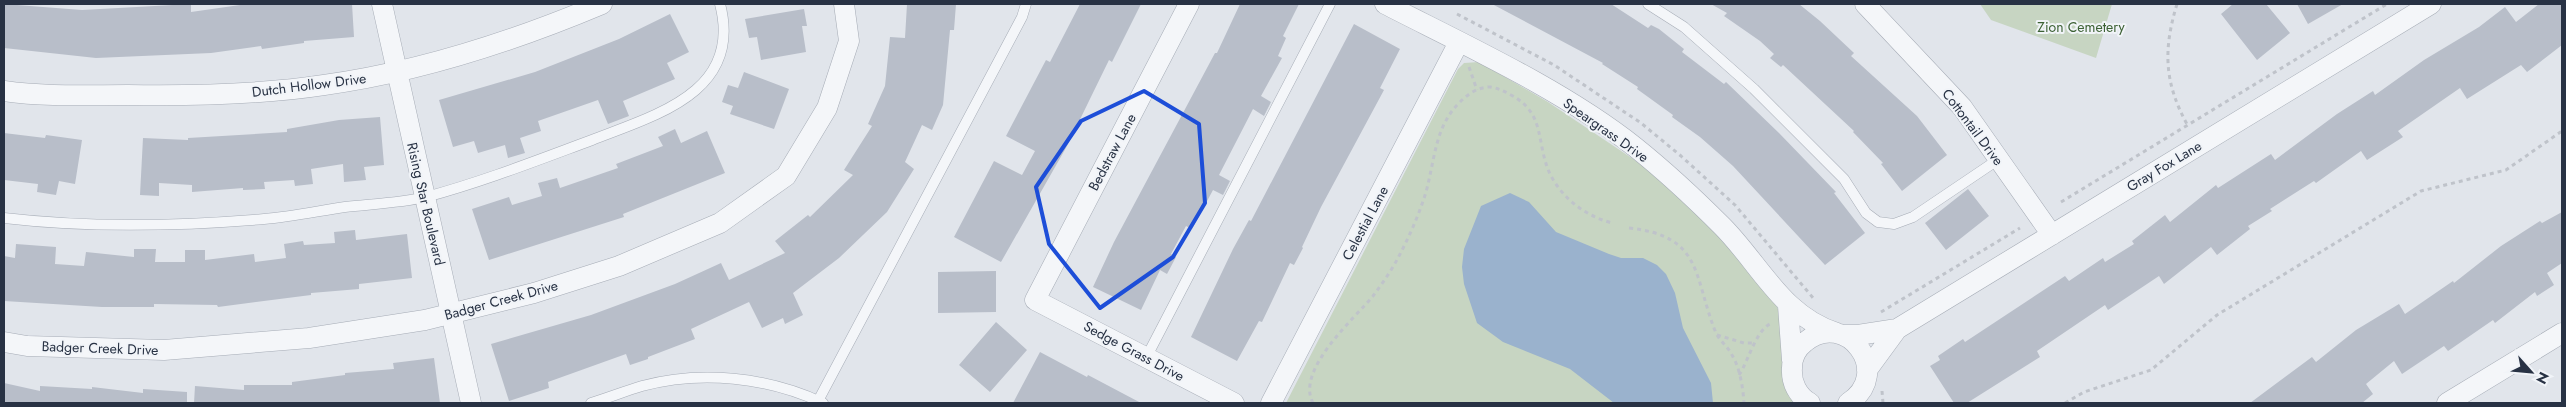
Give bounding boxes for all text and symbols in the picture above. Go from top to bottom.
park label: Zion Cemetery [2037,17,2126,37]
street label: Dutch Hollow Drive [251,68,367,102]
street label: Cottontail Drive [1938,85,2008,169]
street label: Speargrass Drive [1559,93,1653,167]
street label: Bedstraw Lane [1083,110,1141,194]
street label: Gray Fox Lane [2123,136,2205,196]
street label: Rising Star Boulevard [402,140,450,268]
street label: Celestial Lane [1337,182,1393,264]
street label: Badger Creek Drive [442,275,560,325]
street label: Sedge Grass Drive [1080,316,1188,386]
street label: Badger Creek Drive [41,336,159,360]
north arrow [2506,347,2556,397]
text: N [2531,368,2554,387]

